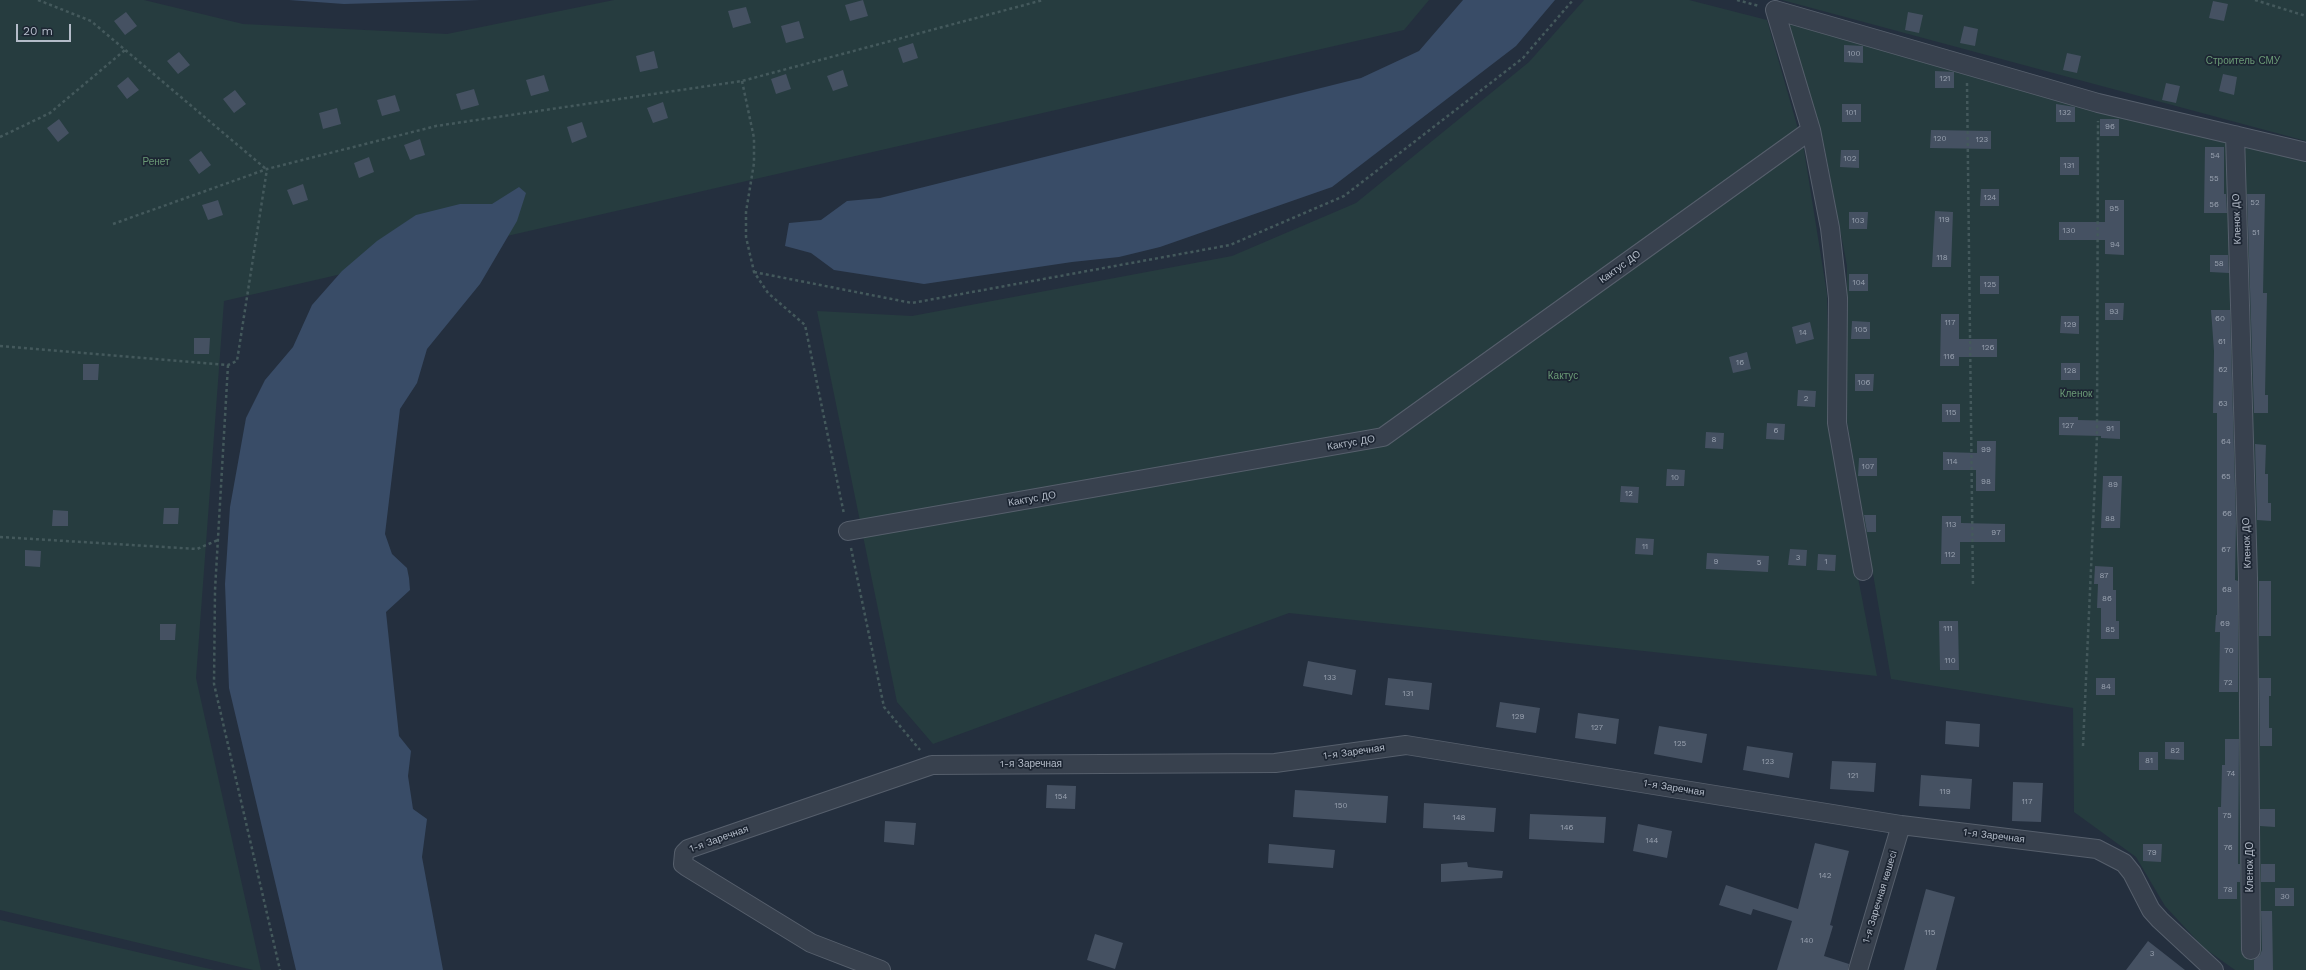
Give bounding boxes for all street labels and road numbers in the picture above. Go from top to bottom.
street label: Кленок ДО [2230,193,2244,245]
street label: Кактус ДО [1597,248,1643,286]
street label: Кактус ДО [1326,433,1376,453]
street label: Кактус ДО [1007,489,1057,509]
street label: Кленок ДО [2240,517,2254,569]
street label: 1-я Заречная [1323,742,1385,762]
street label: 1-я Заречная [1000,758,1062,770]
street label: 1-я Заречная [1642,777,1706,799]
street label: 1-я Заречная [688,823,750,855]
street label: 1-я Заречная [1963,826,2025,846]
street label: Кленок ДО [2244,842,2256,892]
street label: 1-я Заречная көшесі [1860,849,1900,945]

